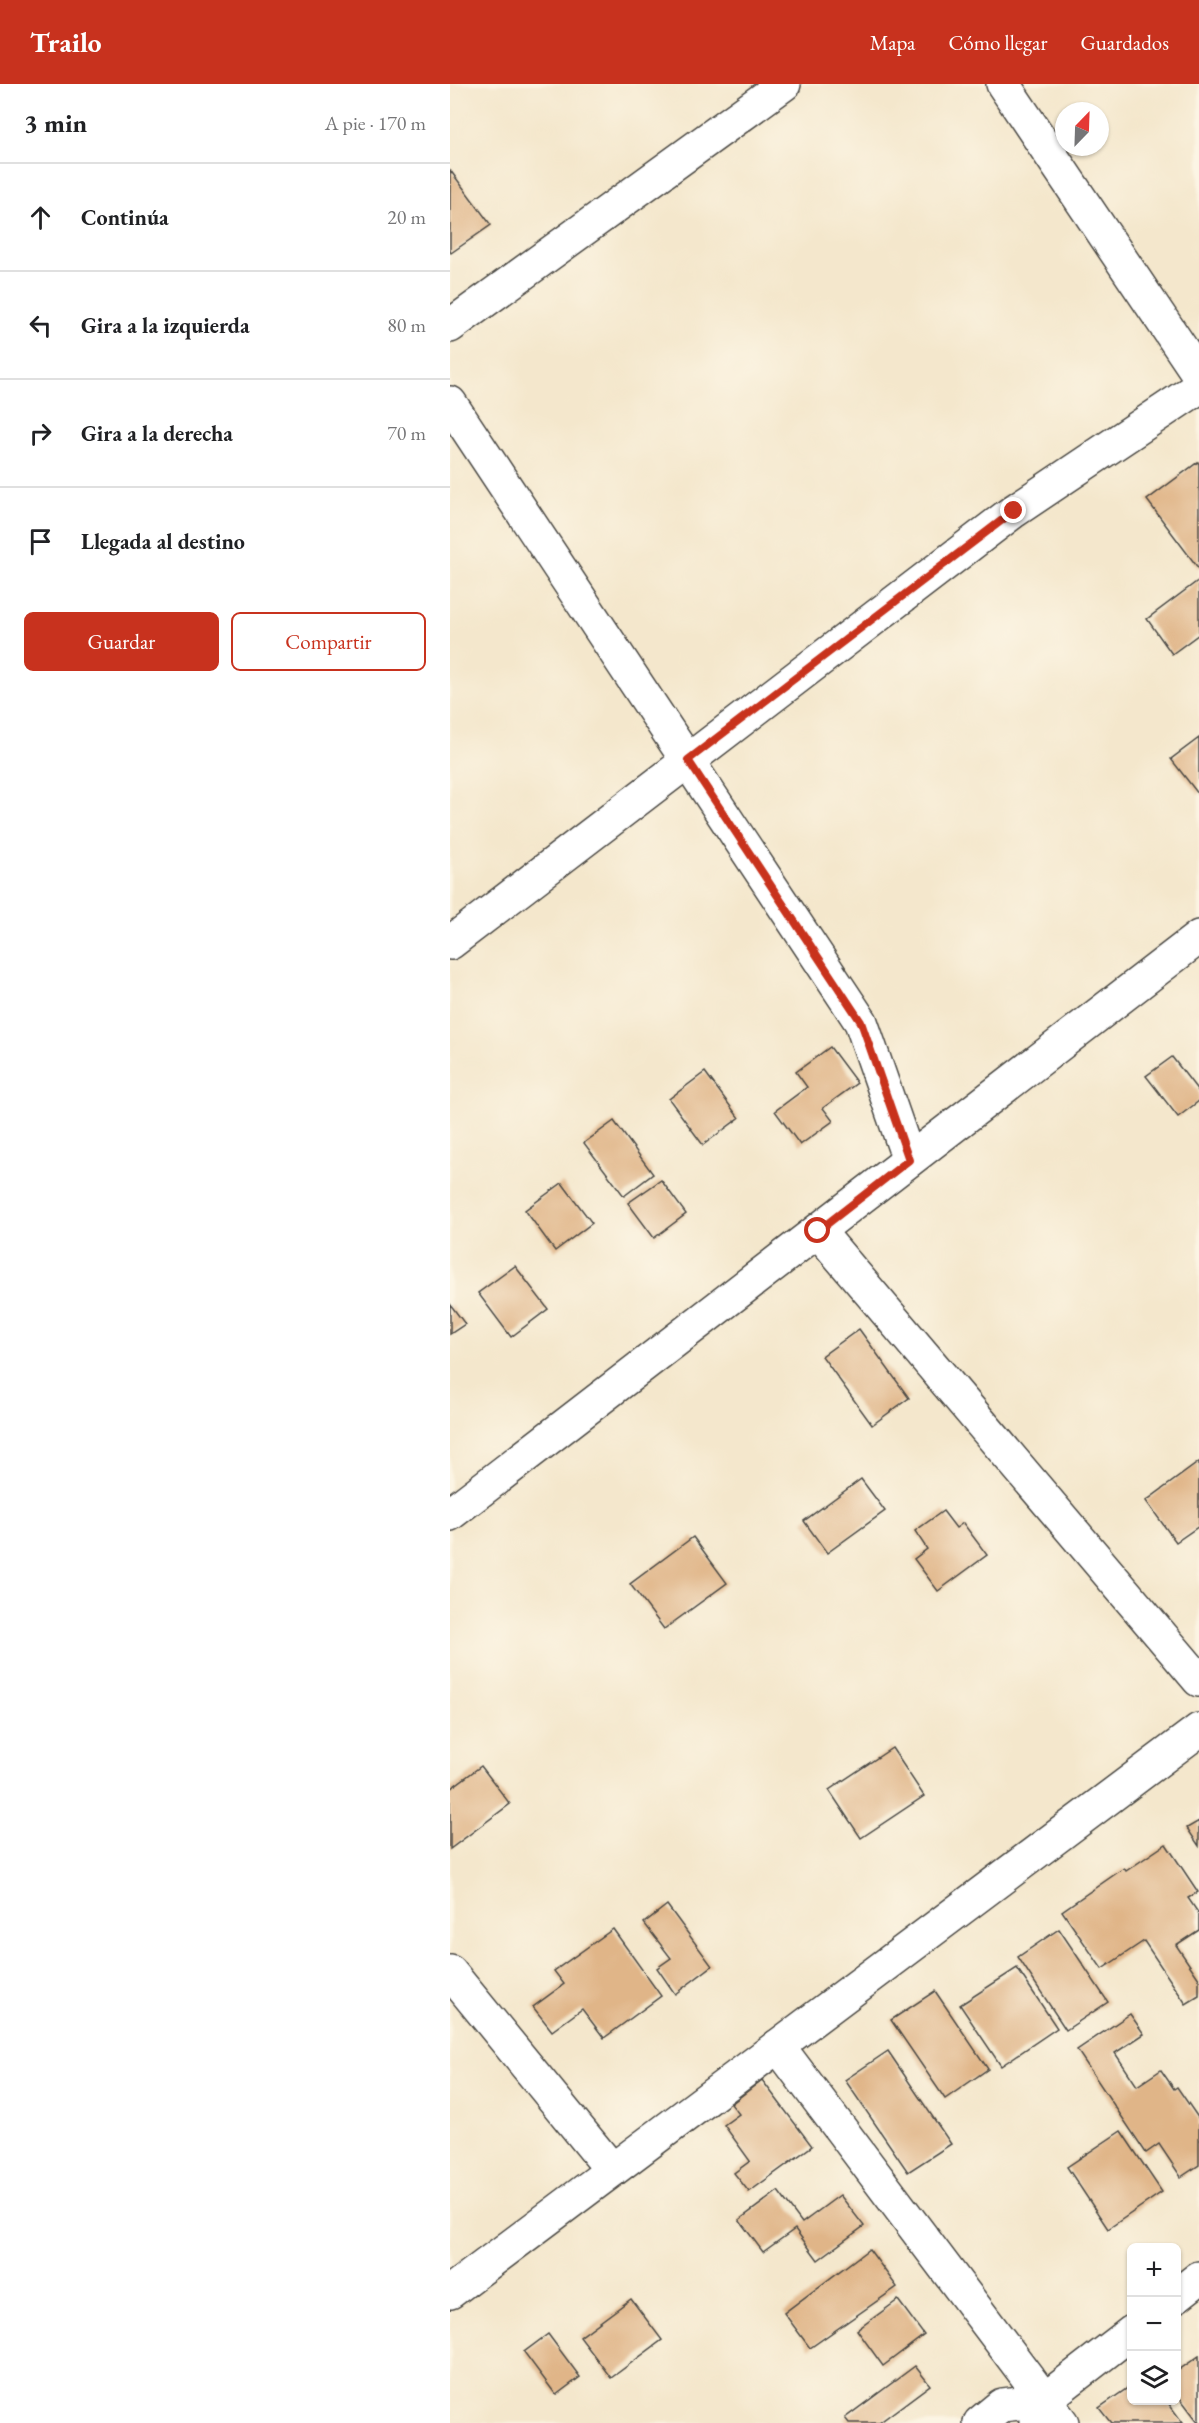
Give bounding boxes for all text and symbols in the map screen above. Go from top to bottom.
text: Trailo [30,24,102,60]
text: Mapa [870,29,915,56]
text: Cómo llegar [948,29,1047,56]
text: Guardados [1080,29,1169,56]
north arrow [1055,102,1109,156]
text: 3 min [24,106,87,140]
text: A pie · 170 m [325,110,426,136]
icon: ahead [24,201,57,234]
text: Continúa [81,203,169,232]
text: 20 m [387,204,426,230]
icon: left [24,309,57,342]
text: Gira a la izquierda [81,311,250,340]
text: 80 m [387,312,426,338]
icon: right [24,417,57,450]
text: Gira a la derecha [81,419,233,448]
text: 70 m [387,420,426,446]
route end [1000,497,1026,523]
icon: arrive [24,525,57,558]
text: Llegada al destino [81,527,245,556]
button: Guardar [24,612,219,671]
button: Compartir [231,612,426,671]
route start [804,1217,830,1243]
map controls [1127,2243,1181,2405]
button: + [1127,2243,1181,2297]
button: − [1127,2297,1181,2351]
button: layers [1127,2351,1181,2405]

